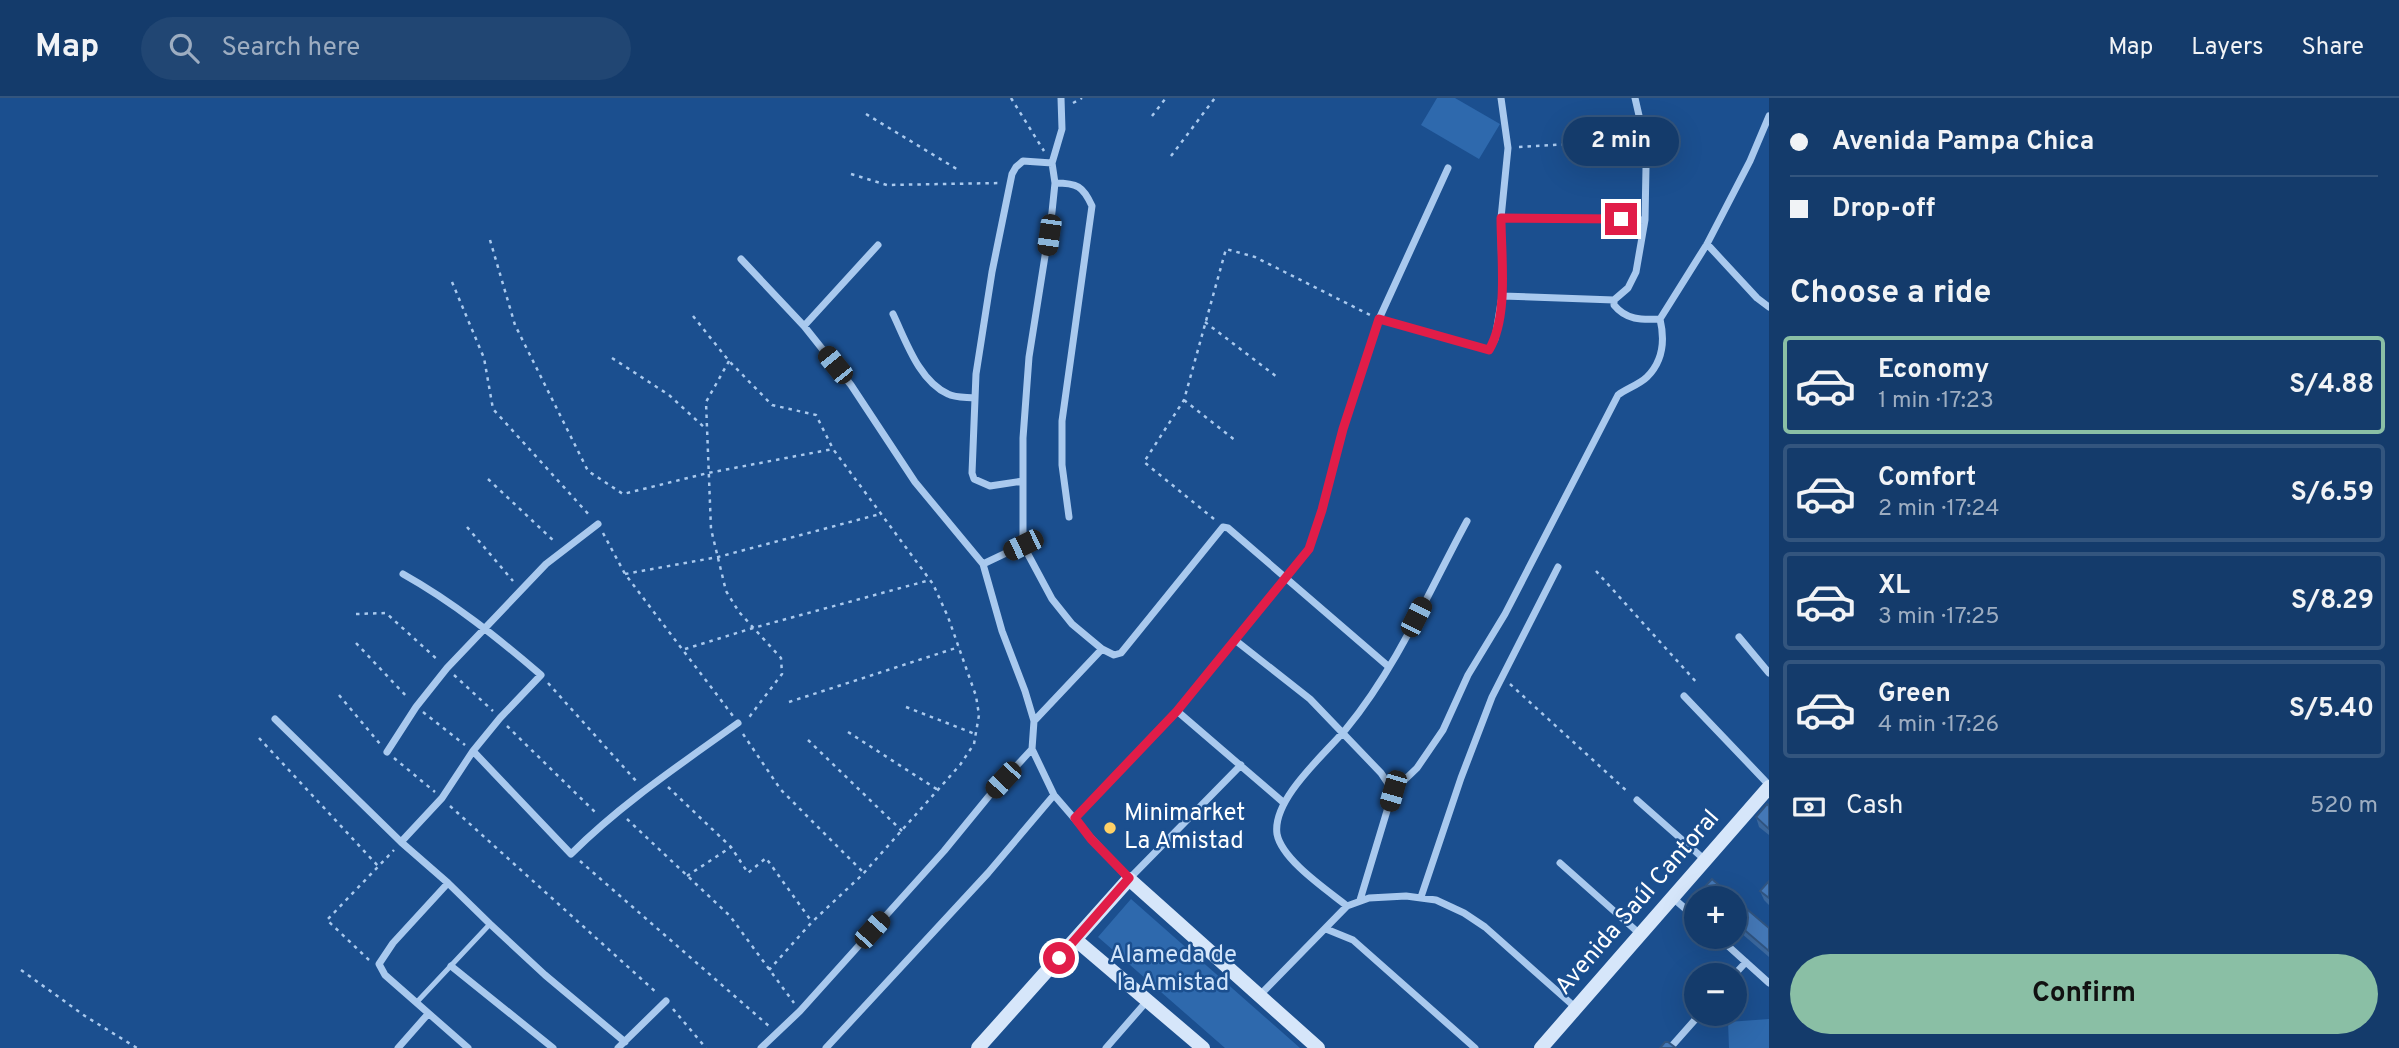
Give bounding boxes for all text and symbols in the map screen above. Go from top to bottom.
search box [141,17,631,80]
text: Map [35,27,99,69]
icon: search [165,29,203,67]
text: Search here [221,32,360,65]
text: Map [2108,33,2153,63]
text: Layers [2191,33,2263,63]
text: Share [2301,33,2364,63]
callout: 2 min [1563,117,1679,166]
text: Avenida Pampa Chica [1832,126,2094,159]
text: 2 min [1591,127,1651,156]
text: Drop-off [1832,193,1935,226]
route end [1605,203,1637,235]
car [1036,213,1063,257]
text: Choose a ride [1790,274,1991,314]
car [814,342,857,388]
icon: car [1794,354,1857,417]
text: Economy [1878,354,1989,387]
text: S/4.88 [2289,369,2374,402]
text: 1 min · 17:23 [1878,387,1994,416]
icon: car [1794,462,1857,525]
text: Comfort [1878,462,1976,495]
text: S/6.59 [2291,477,2374,510]
text: 2 min · 17:24 [1878,495,1999,524]
car [1000,526,1047,564]
icon: car [1794,570,1857,633]
text: XL [1878,570,1910,603]
text: S/8.29 [2291,585,2374,618]
car [1398,594,1435,640]
text: 3 min · 17:25 [1878,603,1999,632]
icon: car [1794,678,1857,741]
text: Green [1878,678,1951,711]
text: S/5.40 [2289,693,2374,726]
text: 4 min · 17:26 [1878,711,1999,740]
car [981,757,1026,803]
car [1378,768,1409,814]
icon: cash [1790,788,1828,826]
text: Cash [1846,790,1903,823]
text: 520 m [2310,792,2378,821]
place label: Minimarket La Amistad [1124,799,1245,857]
street label: Avenida Saúl Cantoral [1549,804,1727,1002]
marker: Minimarket La Amistad [1102,820,1118,836]
map controls [1684,886,1747,1026]
button: + [1684,886,1747,949]
car [851,907,894,953]
park label: Alameda de la Amistad [1109,941,1237,999]
route start [1043,942,1075,974]
button: Confirm [1790,954,2378,1034]
button: − [1684,963,1747,1026]

